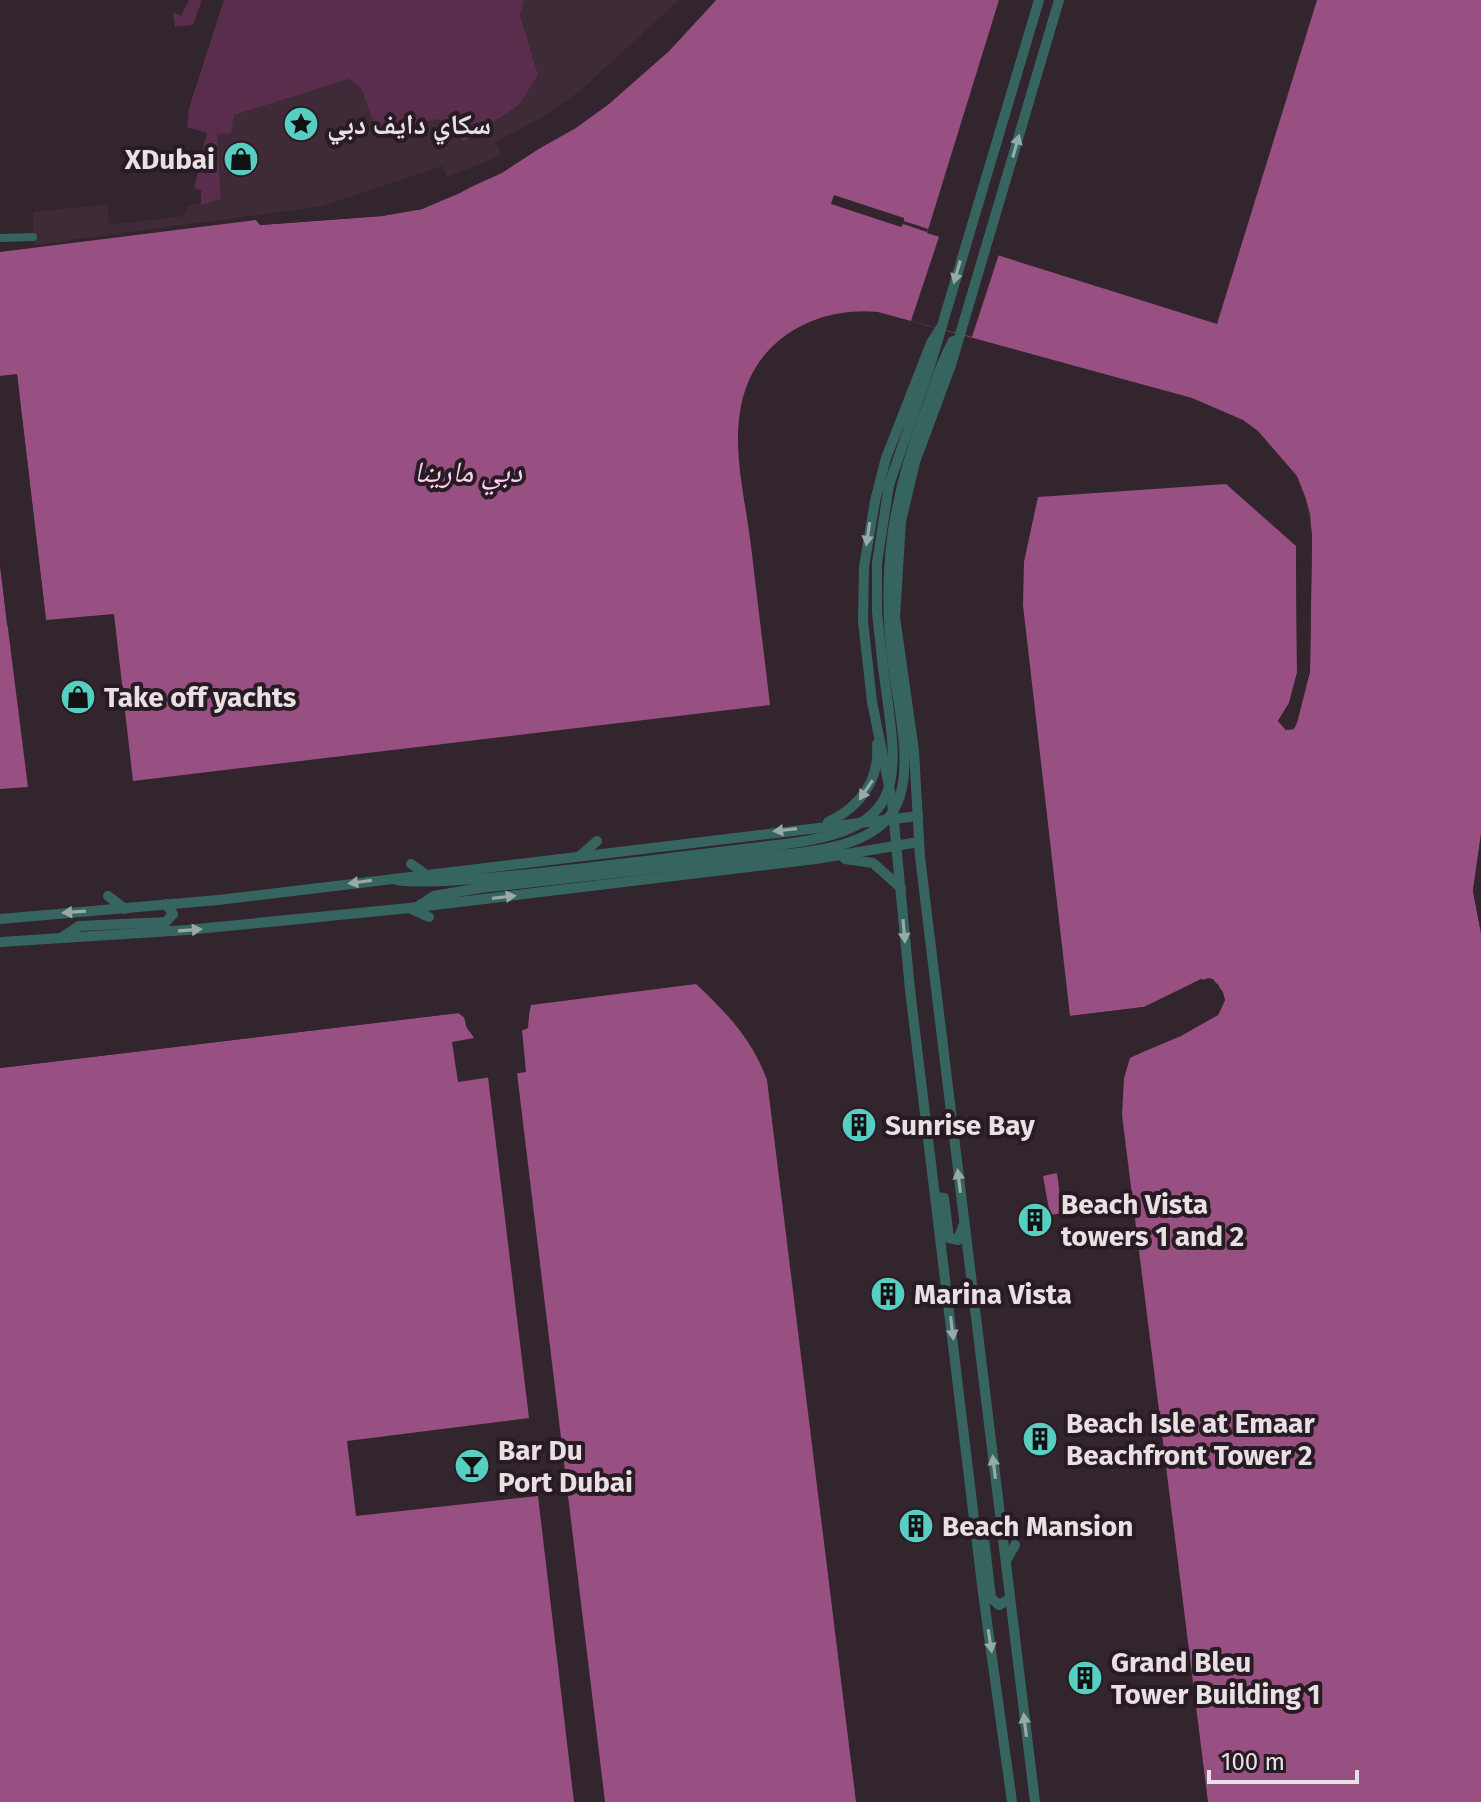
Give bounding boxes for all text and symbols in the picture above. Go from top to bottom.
place icon: سكاي دايف دبي [282,105,320,143]
place label: سكاي دايف دبي [327,108,491,146]
one-way arrow [1010,133,1023,157]
shop icon: XDubai [222,140,260,178]
place label: XDubai [124,143,215,176]
one-way arrow [950,259,962,284]
water label: دبي مارينا [414,454,523,496]
one-way arrow [861,522,874,547]
shop icon: Take off yachts [59,678,97,716]
place label: Take off yachts [104,681,296,714]
one-way arrow [858,779,873,800]
one-way arrow [772,824,797,837]
one-way arrow [347,876,372,889]
one-way arrow [492,890,517,903]
one-way arrow [61,906,86,919]
one-way arrow [898,919,911,944]
one-way arrow [178,923,203,936]
building icon: Sunrise Bay [840,1106,878,1144]
place label: Sunrise Bay [885,1109,1035,1142]
one-way arrow [952,1168,965,1193]
place label: Beach Vista towers 1 and 2 [1061,1188,1244,1253]
building icon: Beach Vista towers 1 and 2 [1016,1201,1054,1239]
building icon: Marina Vista [869,1275,907,1313]
place label: Marina Vista [914,1278,1072,1311]
one-way arrow [946,1316,959,1341]
place label: Beach Isle at Emaar Beachfront Tower 2 [1066,1407,1315,1472]
building icon: Beach Isle at Emaar Beachfront Tower 2 [1021,1420,1059,1458]
place label: Bar Du Port Dubai [498,1434,633,1499]
bar icon: Bar Du Port Dubai [453,1447,491,1485]
one-way arrow [987,1454,1000,1479]
building icon: Beach Mansion [897,1507,935,1545]
place label: Beach Mansion [942,1510,1133,1543]
one-way arrow [984,1629,997,1654]
place label: Grand Bleu Tower Building 1 [1111,1646,1321,1711]
building icon: Grand Bleu Tower Building 1 [1066,1659,1104,1697]
one-way arrow [1019,1712,1032,1737]
scale bar [1209,1734,1357,1784]
text: 100 m [1221,1748,1285,1776]

